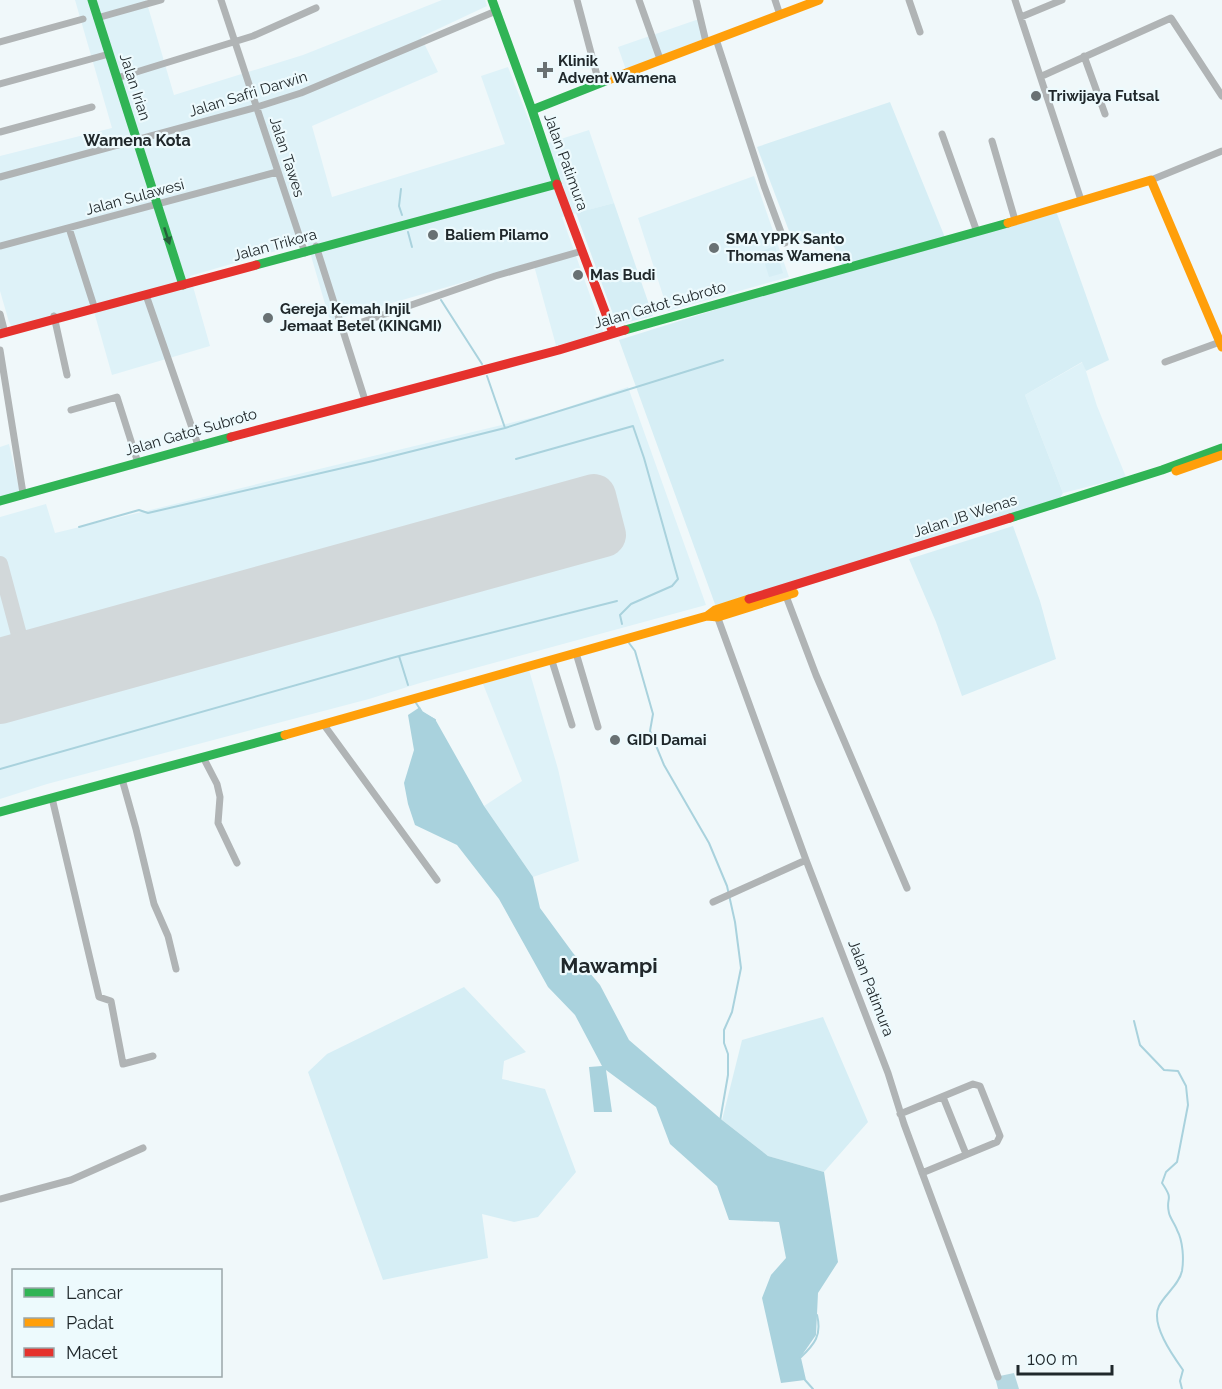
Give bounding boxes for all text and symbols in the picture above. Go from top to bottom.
street label: Jalan Irian [116,51,154,123]
place label: Klinik Advent Wamena [558,52,677,87]
marker: Klinik Advent Wamena [536,61,554,79]
street label: Jalan Safri Darwin [187,67,309,121]
place label: Triwijaya Futsal [1048,87,1159,105]
marker: Triwijaya Futsal [1029,89,1043,103]
street label: Jalan Patimura [540,111,592,213]
street label: Jalan Tawes [266,115,308,199]
district label: Wamena Kota [83,131,191,150]
street label: Jalan Sulawesi [84,175,186,219]
street label: Jalan Trikora [231,225,319,265]
place label: Baliem Pilamo [445,226,549,244]
one-way arrow [162,227,172,245]
marker: Baliem Pilamo [426,228,440,242]
place label: SMA YPPK Santo Thomas Wamena [726,230,851,265]
marker: SMA YPPK Santo Thomas Wamena [707,241,721,255]
place label: Mas Budi [590,266,655,284]
marker: Mas Budi [571,268,585,282]
street label: Jalan Gatot Subroto [592,278,728,332]
place label: Gereja Kemah Injil Jemaat Betel (KINGMI) [280,300,442,335]
marker: Gereja Kemah Injil Jemaat Betel (KINGMI) [261,311,275,325]
street label: Jalan Gatot Subroto [123,405,259,459]
street label: Jalan JB Wenas [911,491,1019,541]
place label: GIDI Damai [627,731,706,749]
marker: GIDI Damai [608,733,622,747]
street label: Jalan Patimura [844,937,898,1039]
district label: Mawampi [560,953,658,978]
legend [12,1269,222,1377]
text: Lancar [66,1282,123,1303]
text: Padat [66,1312,114,1333]
scale bar [1018,1338,1112,1376]
text: Macet [66,1342,118,1363]
text: 100 m [1027,1348,1078,1369]

